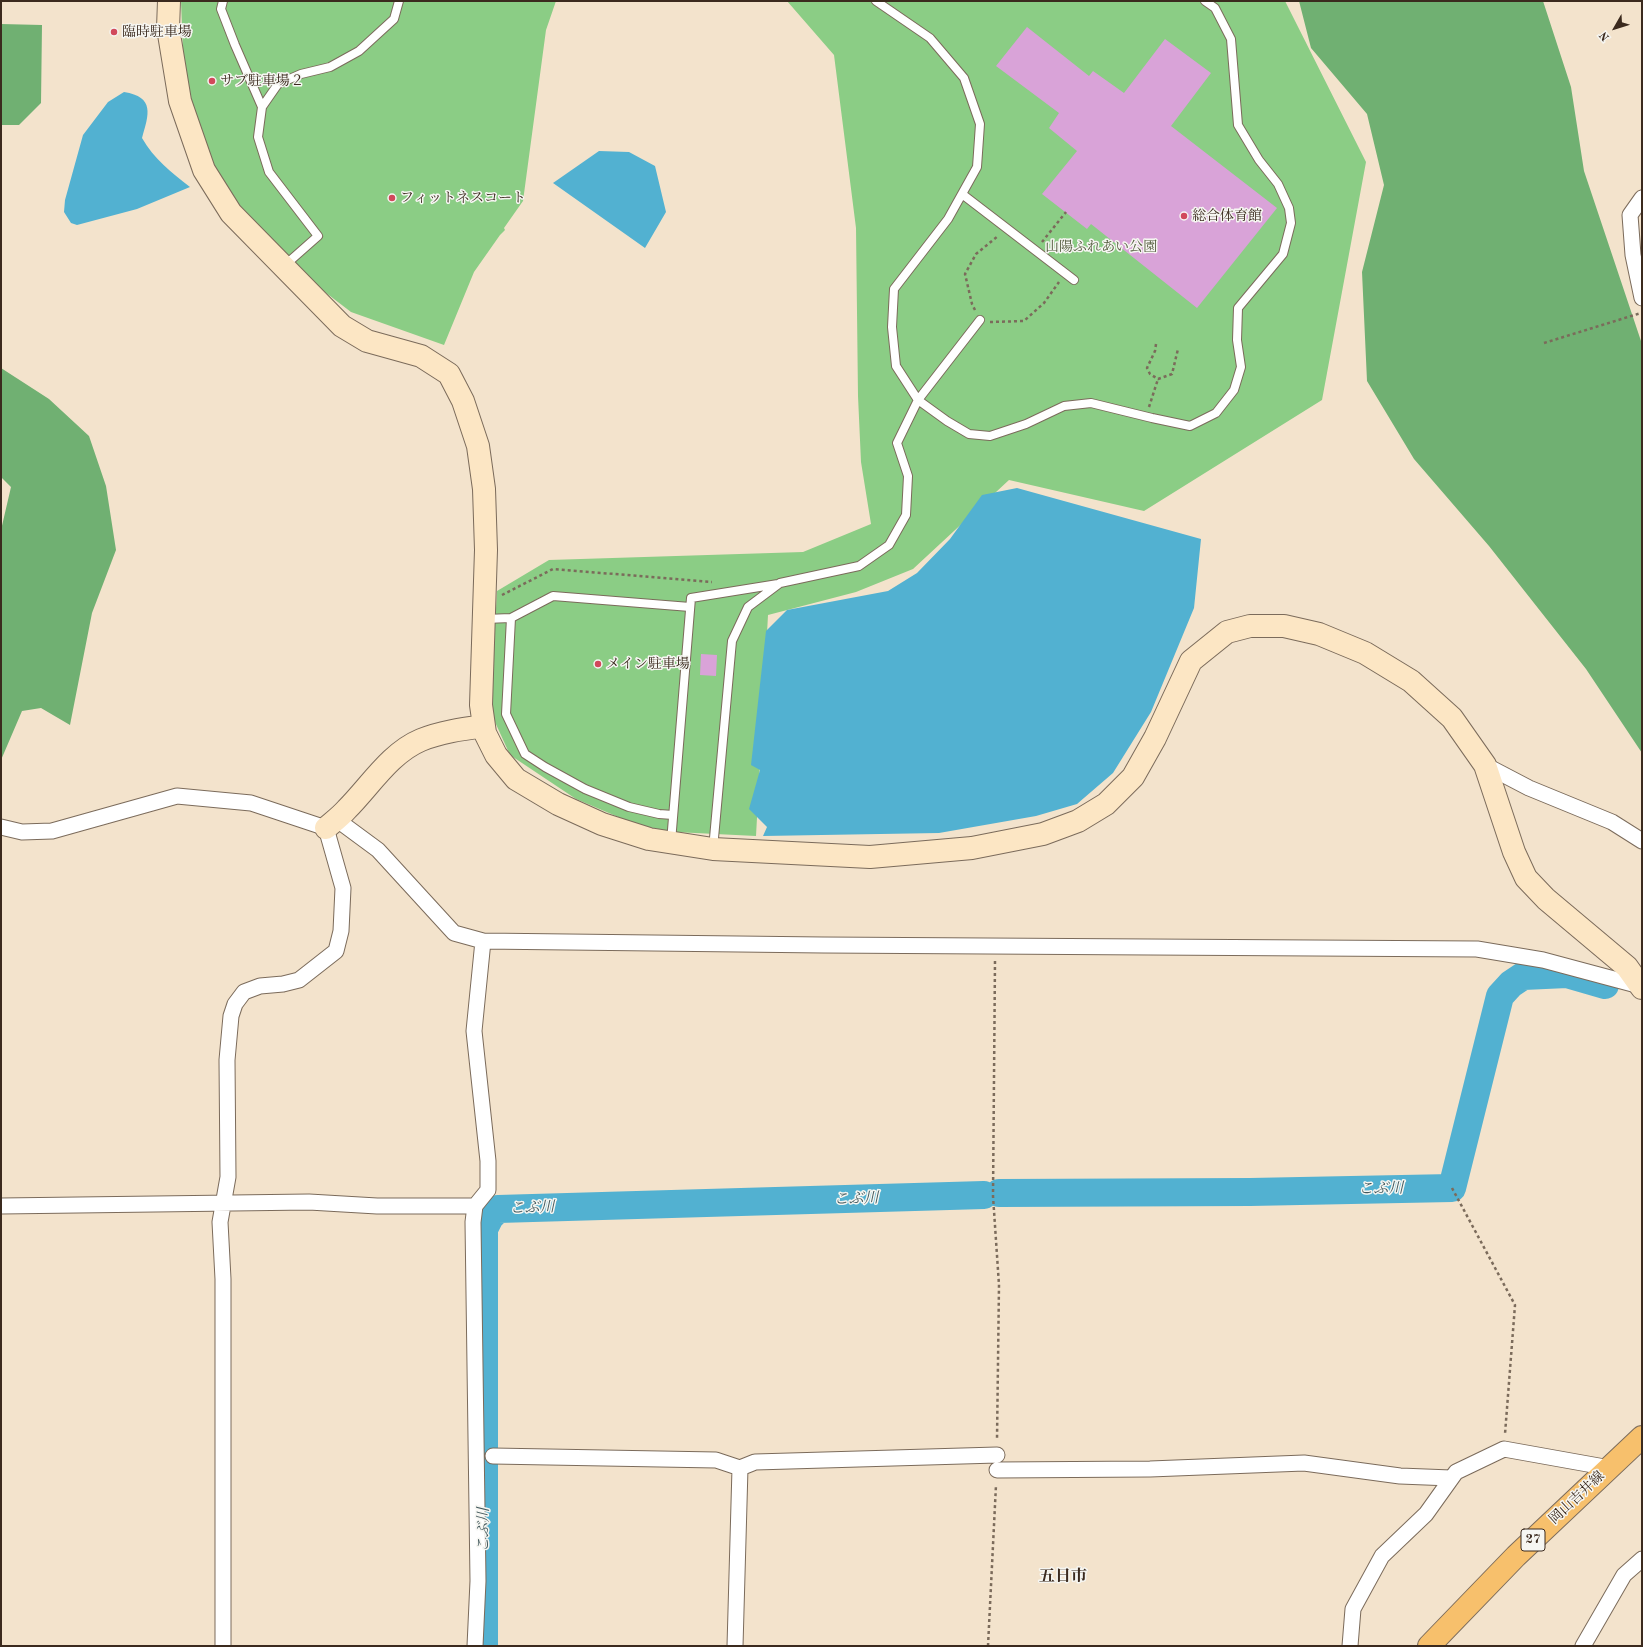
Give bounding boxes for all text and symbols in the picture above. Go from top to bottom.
north arrow [1595,8,1635,48]
place label: 臨時駐車場 [122,24,192,40]
marker: 臨時駐車場 [109,27,119,37]
text: N [1598,29,1612,43]
place label: サブ駐車場２ [220,73,304,89]
marker: サブ駐車場２ [207,76,217,86]
place label: フィットネスコート [400,190,526,206]
marker: フィットネスコート [387,193,397,203]
place label: 総合体育館 [1192,208,1262,224]
marker: 総合体育館 [1179,211,1189,221]
park label: 山陽ふれあい公園 [1045,239,1157,255]
place label: メイン駐車場 [606,656,690,672]
marker: メイン駐車場 [593,659,603,669]
water label: こぶ川 [1358,1180,1404,1198]
water label: こぶ川 [833,1189,879,1209]
water label: こぶ川 [509,1198,555,1218]
street label: 岡山吉井線 [1546,1468,1608,1528]
water label: こぶ川 [475,1508,493,1552]
road number: 27 [1521,1529,1545,1551]
district label: 五日市 [1039,1567,1087,1587]

